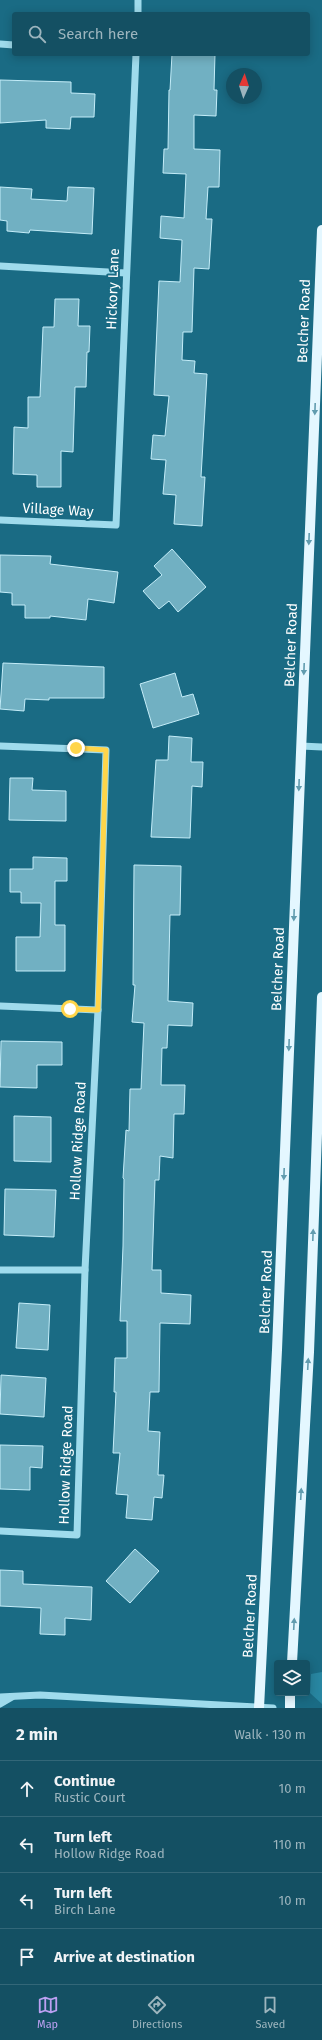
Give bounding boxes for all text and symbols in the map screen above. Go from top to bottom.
search box [12,12,310,56]
icon: search [26,23,48,45]
text: Search here [58,25,138,43]
north arrow [226,68,262,104]
street label: Hickory Lane [103,248,123,330]
street label: Belcher Road [294,279,314,363]
one-way arrow [311,403,318,415]
street label: Village Way [22,500,94,520]
one-way arrow [306,533,312,546]
street label: Belcher Road [281,603,301,687]
one-way arrow [300,663,307,675]
route end [67,739,85,757]
one-way arrow [296,779,302,792]
one-way arrow [291,909,297,922]
street label: Belcher Road [268,927,288,1011]
route start [61,1000,79,1018]
one-way arrow [286,1039,292,1052]
street label: Hollow Ridge Road [66,1081,90,1201]
one-way arrow [281,1168,287,1181]
one-way arrow [310,1228,316,1241]
street label: Belcher Road [256,1250,276,1334]
one-way arrow [305,1358,312,1370]
street label: Hollow Ridge Road [55,1405,77,1525]
one-way arrow [298,1488,305,1500]
street label: Belcher Road [239,1574,261,1658]
one-way arrow [291,1617,297,1630]
map controls [274,1660,310,1696]
button: layers [274,1660,310,1696]
text: 2 min [16,1724,58,1745]
text: Walk · 130 m [234,1727,306,1742]
text: Continue [54,1772,115,1790]
icon: ahead [16,1778,38,1800]
text: 10 m [279,1781,306,1796]
text: Rustic Court [54,1790,125,1805]
text: Turn left [54,1828,112,1846]
icon: left [16,1834,38,1856]
text: 110 m [273,1837,306,1852]
text: Hollow Ridge Road [54,1846,165,1861]
text: Turn left [54,1884,112,1902]
icon: left [16,1890,38,1912]
text: 10 m [279,1893,306,1908]
text: Birch Lane [54,1902,116,1917]
icon: arrive [16,1946,38,1968]
text: Arrive at destination [54,1948,195,1966]
tab: Map [37,1994,59,2031]
tab: Directions [132,1994,182,2031]
tab: Saved [256,1994,285,2031]

